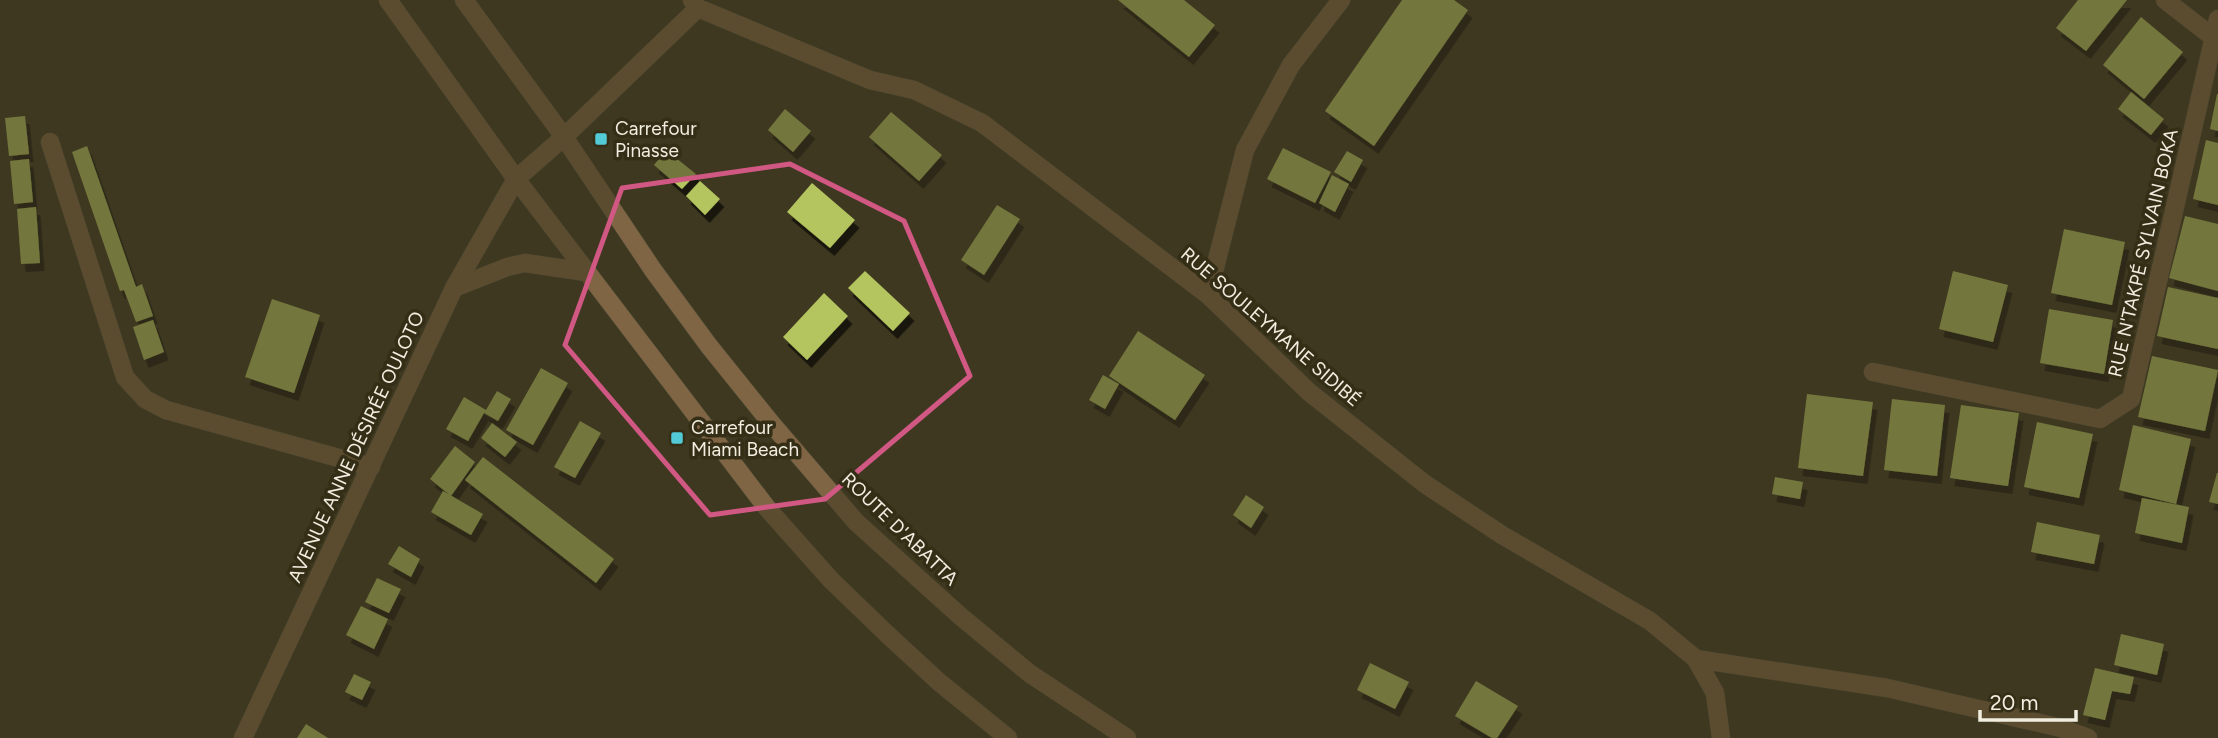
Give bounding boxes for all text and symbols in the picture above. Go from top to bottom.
place label: Carrefour Pinasse [615,117,697,162]
street label: RUE N'TAKPÉ SYLVAIN BOKA [2103,127,2183,379]
marker: Carrefour Pinasse [593,131,609,147]
street label: RUE SOULEYMANE SIDIBÉ [1176,242,1366,412]
street label: AVENUE ANNE DÉSIRÉE OULOTO [283,308,429,586]
place label: Carrefour Miami Beach [691,416,799,461]
marker: Carrefour Miami Beach [669,430,685,446]
street label: ROUTE D'ABATTA [837,468,963,590]
scale bar [1980,678,2076,722]
text: 20 m [1990,690,2038,715]

